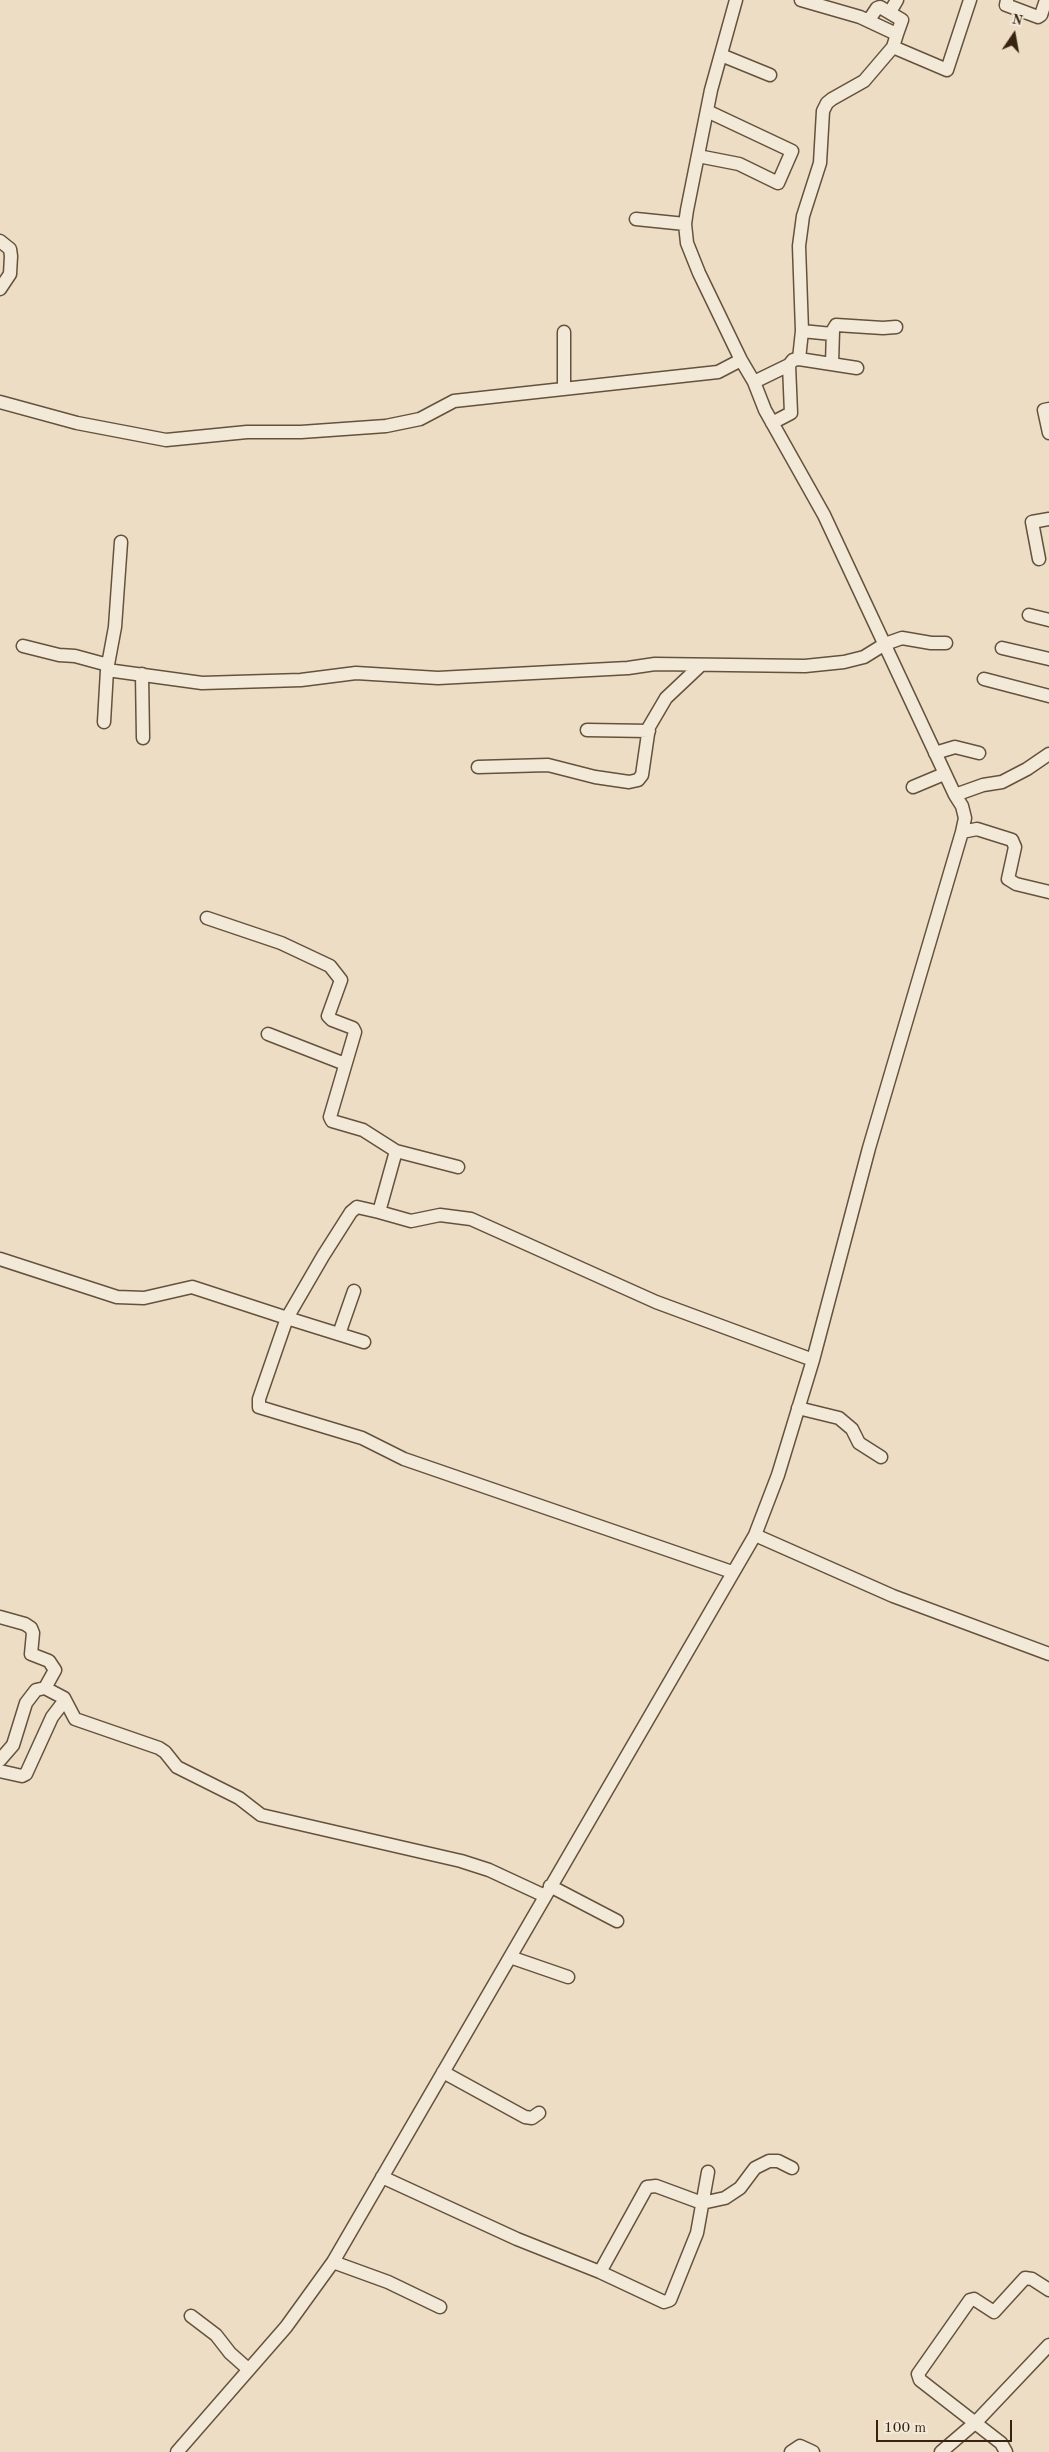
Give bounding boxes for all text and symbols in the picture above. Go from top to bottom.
north arrow [989,10,1039,60]
text: N [1010,12,1024,28]
scale bar [879,2410,1015,2442]
text: 100 m [884,2421,926,2436]

